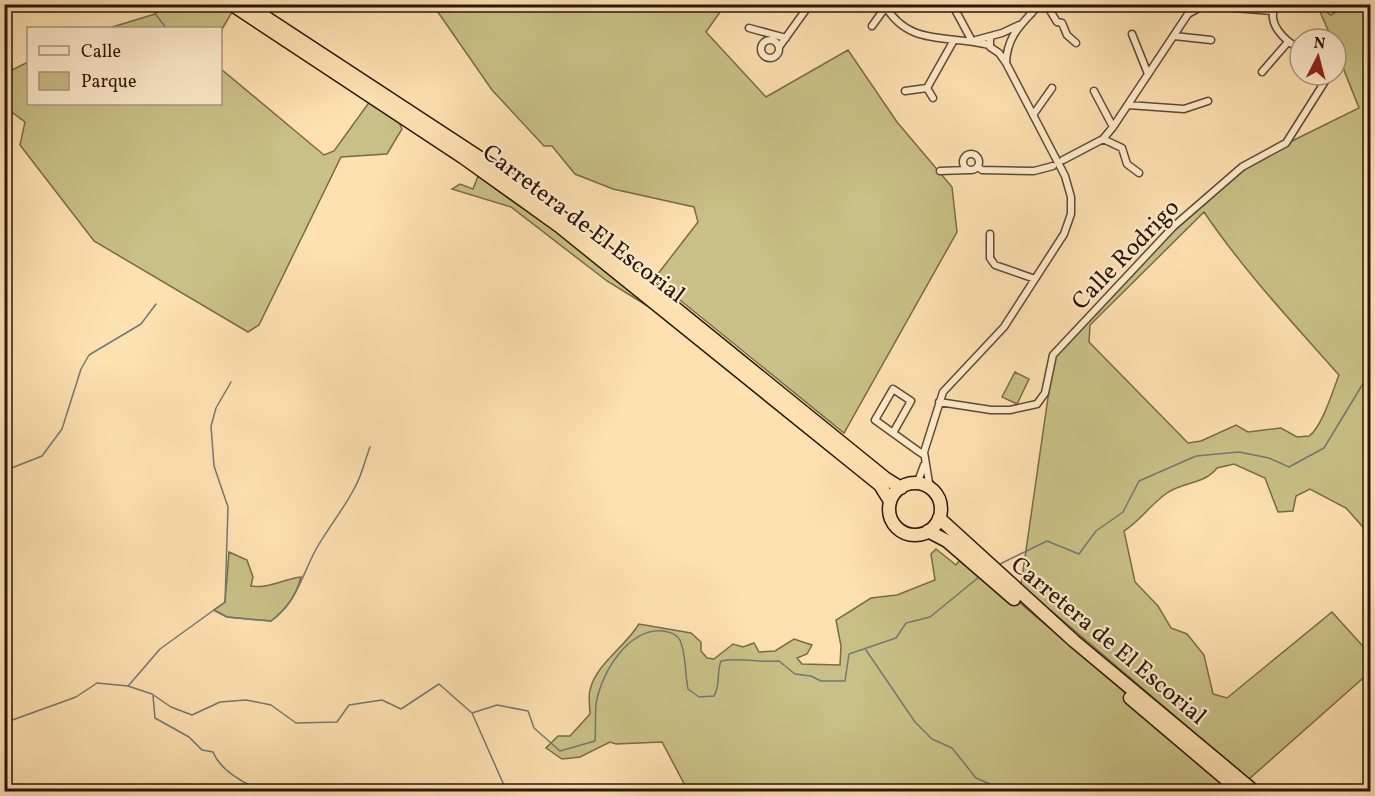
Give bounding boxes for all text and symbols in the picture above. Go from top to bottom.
legend [27,27,222,105]
north arrow [1288,27,1348,87]
text: N [1312,33,1327,56]
text: Calle [81,40,121,65]
text: Parque [81,70,136,95]
street label: Carretera de El Escorial [474,137,691,312]
street label: Calle Rodrigo [1065,192,1188,319]
street label: Carretera de El Escorial [1002,549,1213,734]

